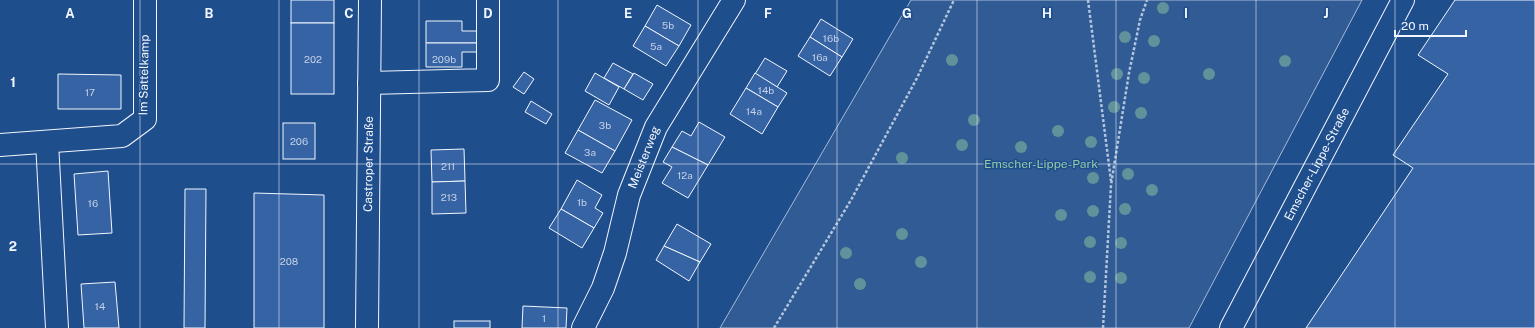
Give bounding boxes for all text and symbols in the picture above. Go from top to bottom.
text: A [65,6,75,21]
text: B [205,6,214,21]
text: C [344,6,354,21]
text: D [483,6,493,21]
text: E [624,6,632,21]
text: F [764,6,772,21]
text: G [902,6,912,21]
text: H [1042,6,1052,21]
text: I [1184,6,1188,21]
text: J [1323,6,1329,21]
scale bar [1395,12,1466,38]
house number: 5b [662,19,674,31]
text: 20 m [1401,19,1429,33]
house number: 16b [823,32,839,44]
street label: Im Sattelkamp [136,35,152,115]
house number: 5a [650,40,662,52]
house number: 16a [812,51,828,63]
house number: 202 [304,53,322,65]
house number: 209b [432,53,456,65]
text: 1 [10,75,16,90]
house number: 14b [758,84,774,96]
house number: 17 [85,86,95,98]
house number: 14a [746,105,762,117]
street label: Emscher-Lippe-Straße [1282,105,1352,223]
street label: Castroper Straße [361,116,376,212]
house number: 3b [599,119,611,131]
street label: Meisterweg [625,124,663,190]
house number: 206 [290,135,308,147]
house number: 3a [584,146,596,158]
park label: Emscher-Lippe-Park [984,157,1098,171]
house number: 211 [441,160,455,172]
house number: 12a [677,169,693,181]
house number: 213 [441,191,457,203]
house number: 1b [577,196,587,208]
house number: 16 [88,197,98,209]
text: 2 [9,239,17,254]
house number: 208 [280,255,298,267]
house number: 14 [95,300,105,312]
house number: 1 [542,312,546,324]

